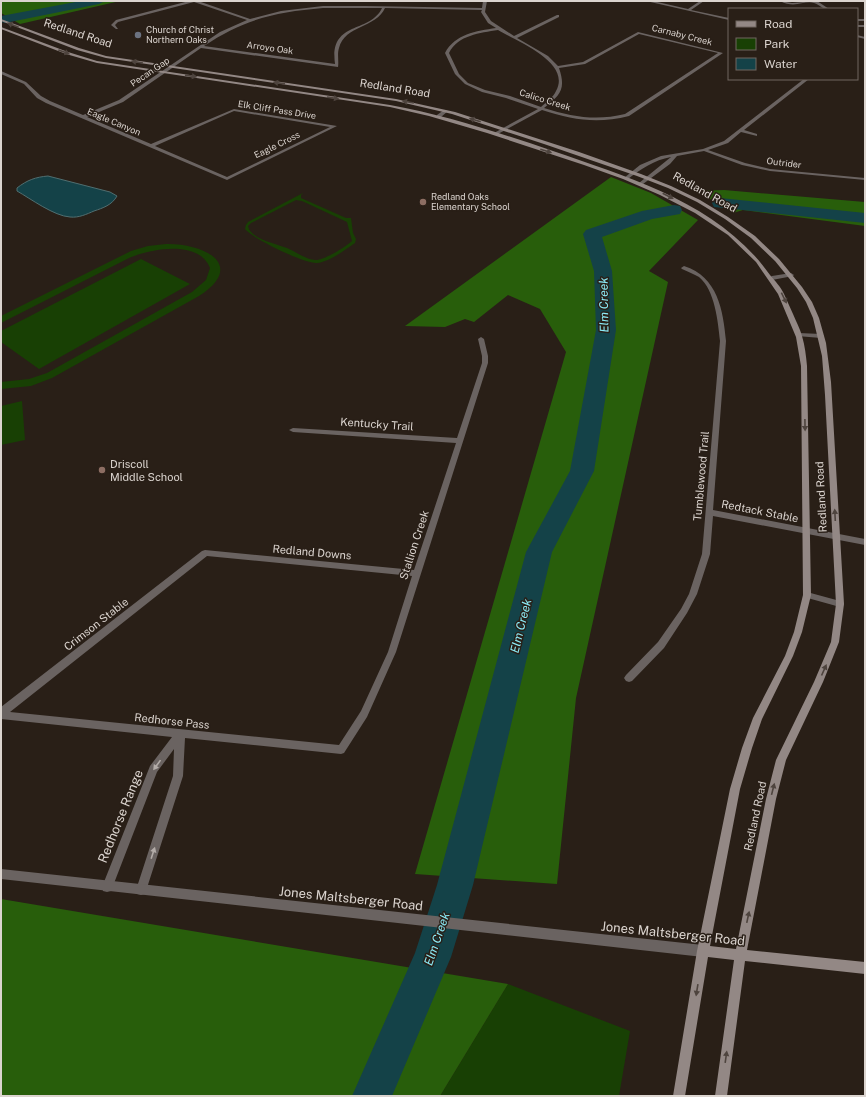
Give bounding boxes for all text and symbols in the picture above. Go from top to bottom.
legend [728,8,858,80]
street label: Redland Road [42,16,114,50]
text: Road [764,17,792,31]
one-way arrow [6,21,18,27]
street label: Carnaby Creek [651,22,714,47]
place label: Church of Christ Northern Oaks [146,24,214,45]
marker: Church of Christ Northern Oaks [133,30,143,40]
text: Park [764,37,790,51]
street label: Arroyo Oak [246,39,294,56]
one-way arrow [58,49,70,55]
street label: Pecan Gap [128,54,171,89]
text: Water [764,57,798,71]
one-way arrow [131,59,143,65]
one-way arrow [185,73,197,79]
street label: Redland Road [359,77,431,99]
one-way arrow [273,80,285,86]
street label: Calico Creek [518,87,572,113]
one-way arrow [327,95,340,101]
street label: Elk Cliff Pass Drive [237,98,317,121]
one-way arrow [402,99,414,105]
street label: Eagle Canyon [86,105,143,138]
one-way arrow [469,116,481,122]
street label: Eagle Cross [252,129,302,160]
one-way arrow [540,148,552,154]
street label: Outrider [766,155,803,170]
street label: Redland Road [671,170,739,214]
place label: Redland Oaks Elementary School [431,191,510,212]
one-way arrow [662,193,673,199]
marker: Redland Oaks Elementary School [418,197,428,207]
water label: Elm Creek [597,277,611,333]
one-way arrow [781,293,787,304]
street label: Kentucky Trail [340,415,414,433]
one-way arrow [802,419,808,432]
street label: Tumblewood Trail [691,431,711,521]
place label: Driscoll Middle School [110,458,183,483]
street label: Redland Road [813,461,829,533]
marker: Driscoll Middle School [97,465,107,475]
street label: Redtack Stable [720,498,800,524]
one-way arrow [832,508,838,521]
street label: Stallion Creek [397,509,431,581]
street label: Redland Downs [272,543,352,561]
street label: Crimson Stable [61,595,131,653]
water label: Elm Creek [508,597,535,655]
one-way arrow [821,664,827,676]
street label: Redhorse Pass [134,711,211,731]
one-way arrow [153,760,161,770]
street label: Redhorse Range [95,767,146,865]
street label: Redland Road [742,780,768,852]
one-way arrow [770,783,776,795]
one-way arrow [150,847,156,859]
street label: Jones Maltsberger Road [278,883,424,914]
water label: Elm Creek [421,910,453,967]
one-way arrow [746,911,752,923]
street label: Jones Maltsberger Road [600,918,746,949]
one-way arrow [694,983,700,996]
one-way arrow [723,1051,730,1063]

